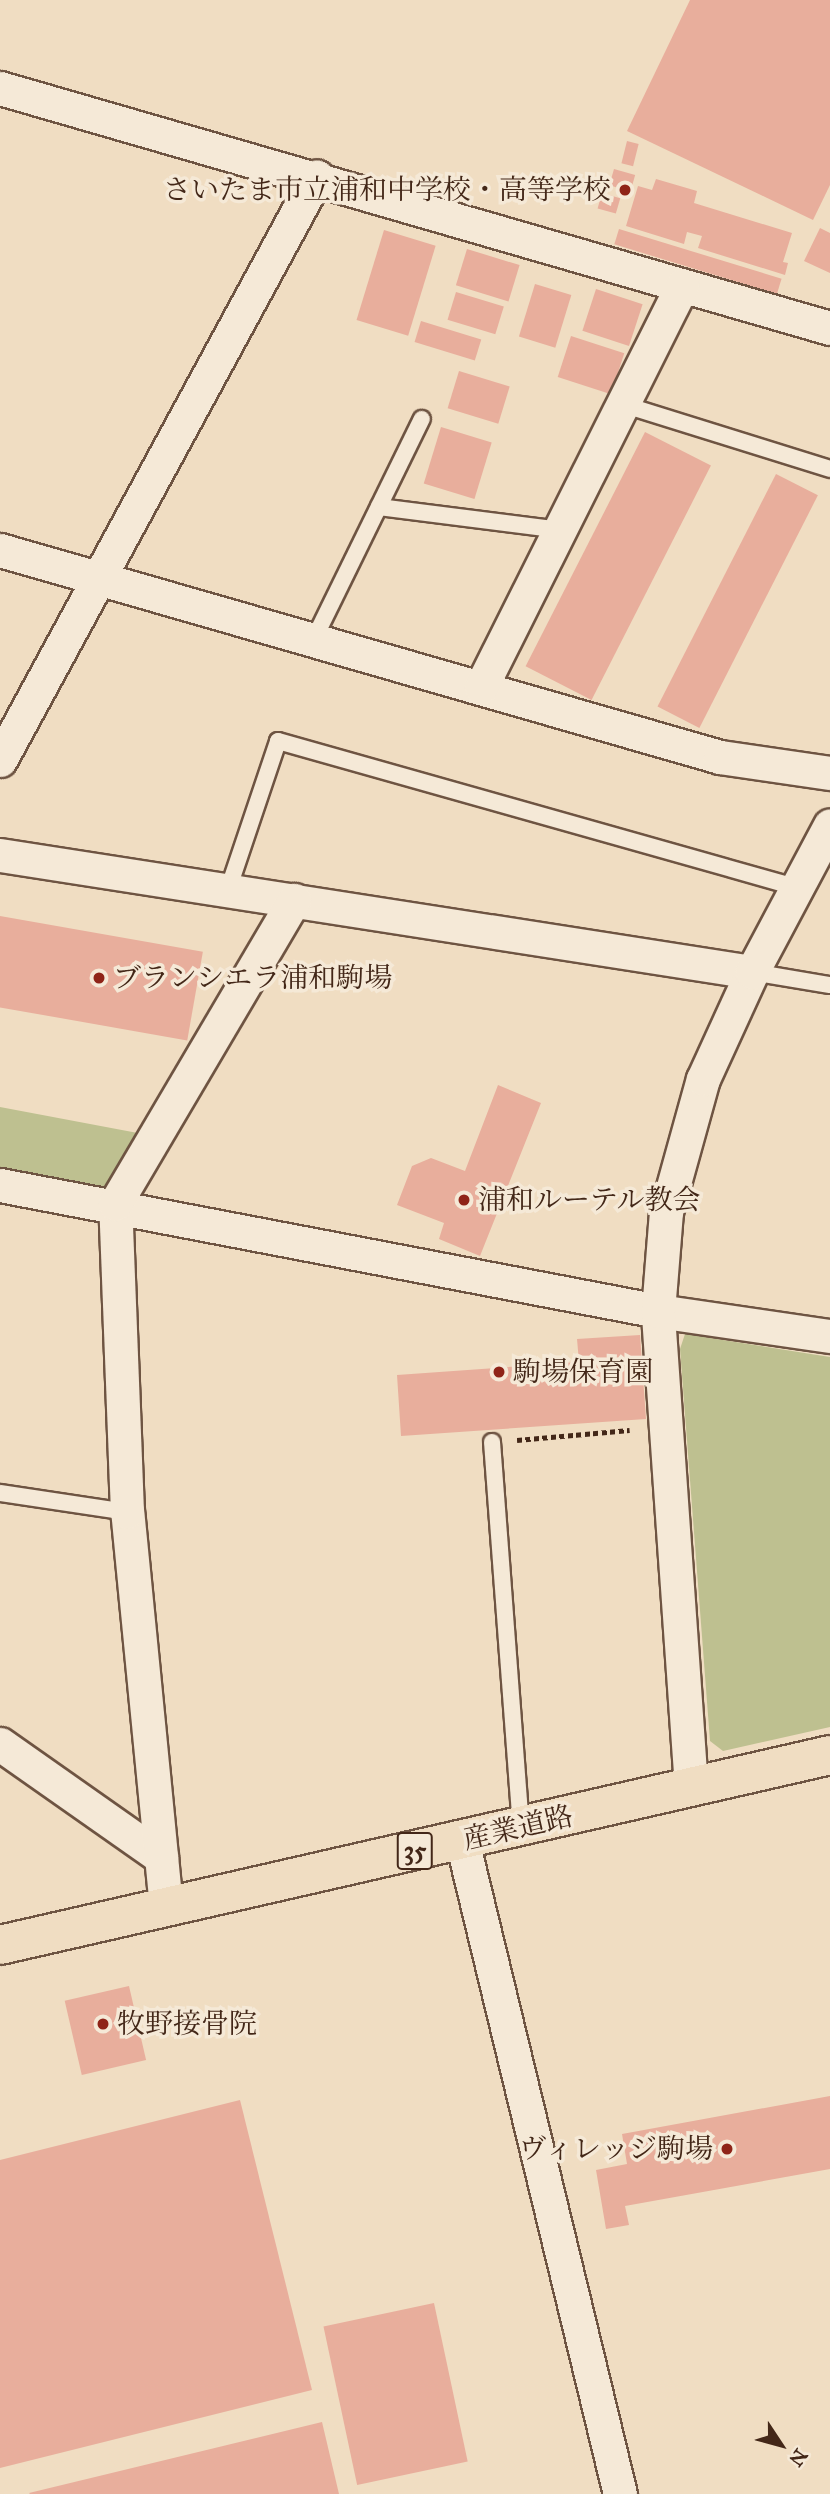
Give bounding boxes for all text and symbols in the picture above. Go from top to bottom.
place label: さいたま市立浦和中学校・高等学校 [163,173,611,207]
marker: さいたま市立浦和中学校・高等学校 [617,182,633,198]
place label: ブランシエラ浦和駒場 [113,961,393,995]
marker: ブランシエラ浦和駒場 [91,970,107,986]
place label: 浦和ルーテル教会 [478,1183,702,1217]
marker: 浦和ルーテル教会 [456,1192,472,1208]
place label: 駒場保育園 [513,1355,653,1389]
marker: 駒場保育園 [491,1364,507,1380]
street label: 産業道路 [460,1799,576,1857]
road number: 35 [396,1828,434,1874]
place label: 牧野接骨院 [117,2007,257,2041]
marker: 牧野接骨院 [95,2016,111,2032]
place label: ヴィレッジ駒場 [517,2132,713,2166]
marker: ヴィレッジ駒場 [719,2141,735,2157]
north arrow [746,2410,816,2480]
text: N [784,2444,812,2471]

